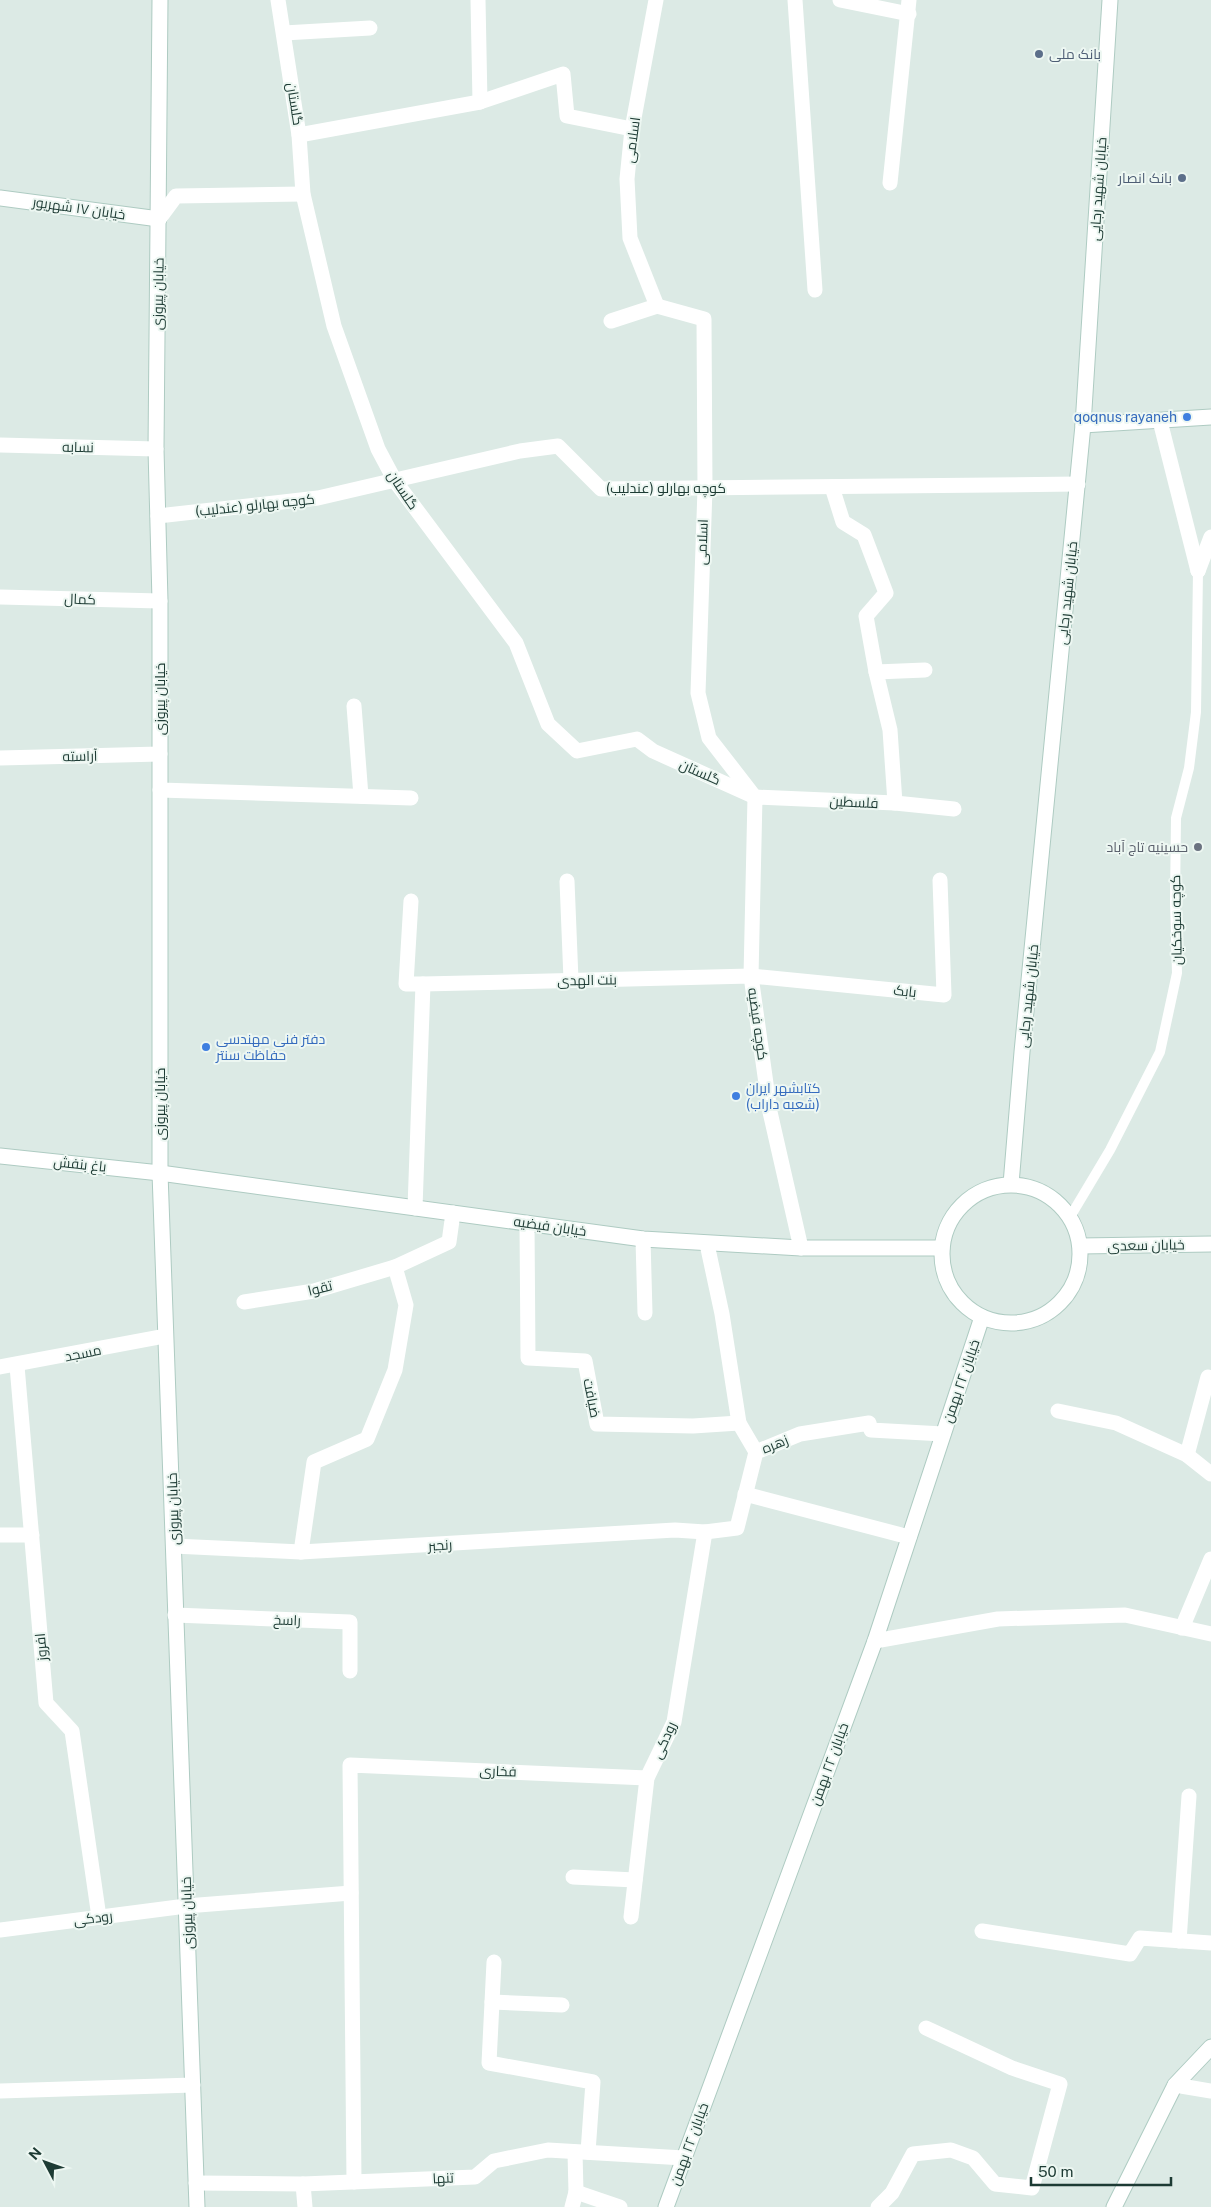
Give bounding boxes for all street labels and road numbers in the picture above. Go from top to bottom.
street label: گلستان [284,81,306,127]
street label: اسلامی [621,116,643,164]
street label: خیابان شهید رجایی [1086,136,1110,242]
street label: خیابان ۱۷ شهریور [31,193,126,222]
street label: خیابان پیروزی [149,258,169,330]
street label: نسابه [62,439,94,455]
street label: گلستان [384,468,422,512]
street label: کوچه بهارلو (عندلیب) [606,480,726,498]
street label: کوچه بهارلو (عندلیب) [194,491,316,521]
street label: اسلامی [693,519,711,565]
street label: خیابان شهید رجایی [1054,540,1080,646]
street label: کمال [64,590,96,609]
street label: خیابان پیروزی [152,663,170,735]
street label: آراسته [62,748,98,764]
street label: گلستان [677,756,723,788]
street label: فلسطین [829,793,879,811]
street label: کوچه سوخکیان [1167,875,1187,965]
street label: خیابان شهید رجایی [1015,943,1041,1049]
street label: بنت الهدی [557,971,617,989]
street label: بابک [893,982,917,1000]
street label: کوچه فیضیه [743,987,771,1061]
street label: خیابان پیروزی [152,1068,170,1140]
street label: باغ بنفش [53,1153,107,1176]
street label: خیابان فیضیه [513,1213,587,1239]
street label: خیابان سعدی [1107,1236,1185,1254]
street label: تقوا [306,1277,334,1299]
street label: خیابان ۲۲ بهمن [939,1337,983,1425]
street label: مسجد [63,1342,103,1364]
street label: ضیافت [580,1377,604,1419]
street label: زهره [759,1431,791,1457]
street label: خیابان پیروزی [164,1472,184,1546]
street label: رنجبر [427,1536,452,1554]
street label: راسخ [273,1612,301,1629]
street label: افروز [32,1632,50,1663]
street label: رودکی [649,1719,679,1761]
street label: خیابان ۲۲ بهمن [807,1720,851,1808]
street label: فخاری [479,1762,517,1780]
street label: خیابان پیروزی [178,1876,198,1950]
street label: رودکی [73,1908,113,1928]
street label: خیابان ۲۲ بهمن [667,2100,711,2188]
street label: تنها [432,2169,454,2187]

